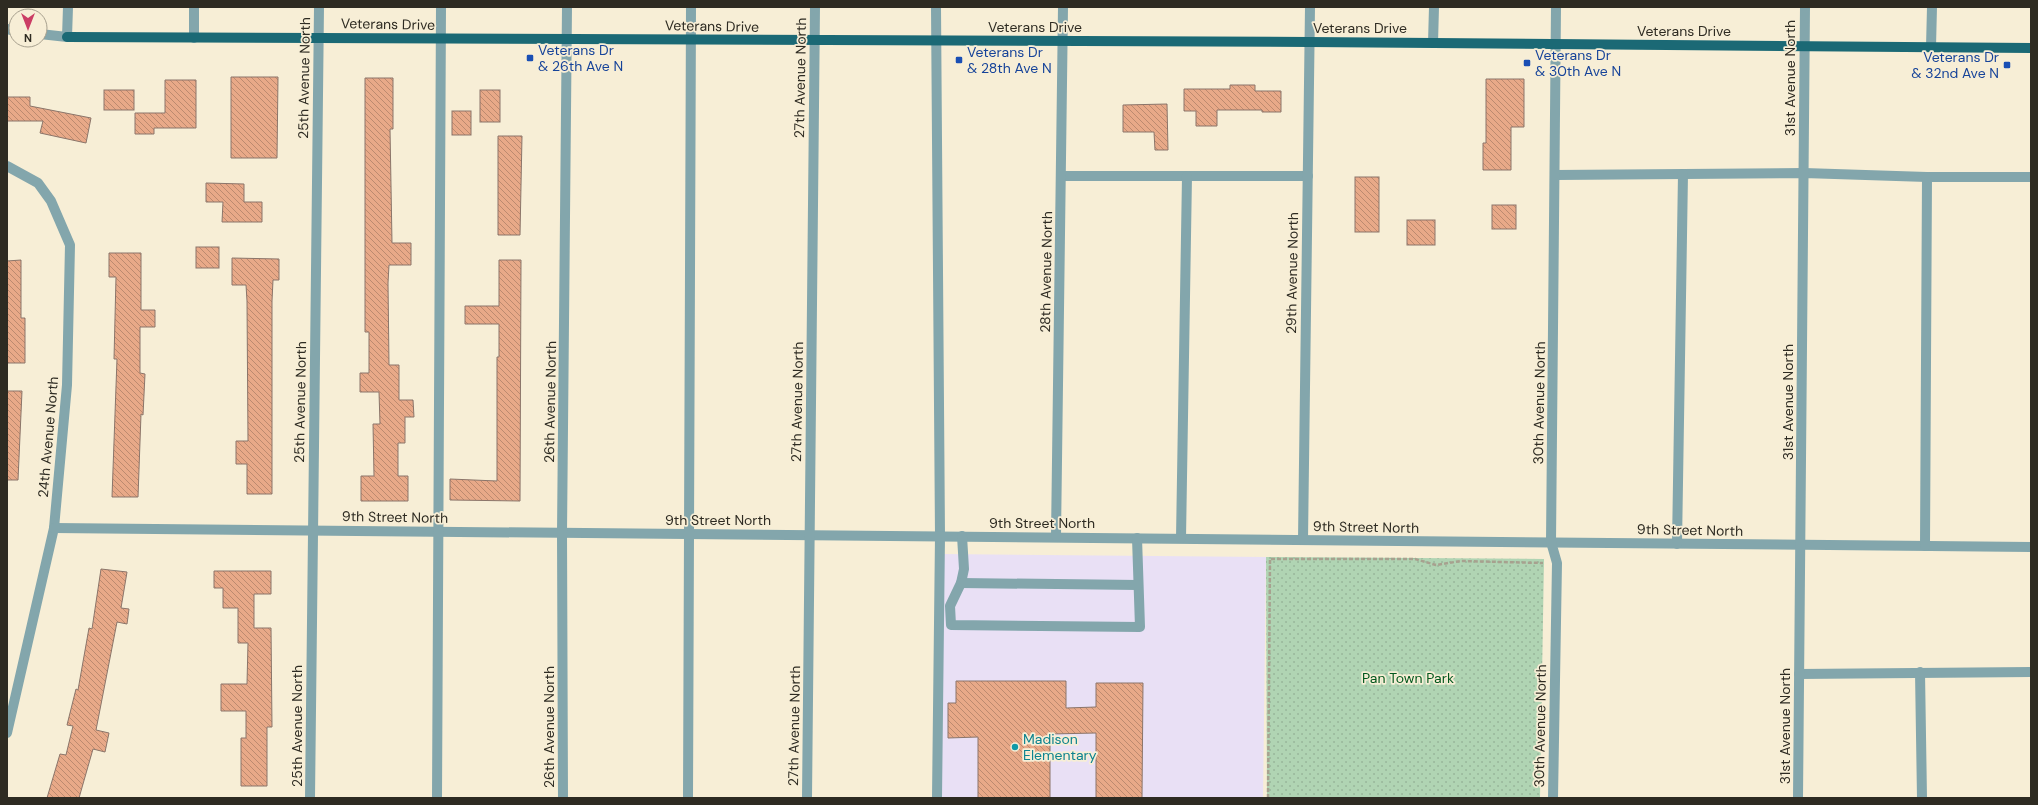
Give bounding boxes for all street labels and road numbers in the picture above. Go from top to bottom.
street label: Veterans Drive [341,14,435,34]
street label: Veterans Drive [665,16,759,36]
street label: 25th Avenue North [294,17,314,139]
street label: 27th Avenue North [790,18,810,138]
street label: Veterans Drive [988,18,1082,36]
street label: Veterans Drive [1313,19,1407,37]
street label: 31st Avenue North [1781,20,1799,136]
street label: Veterans Drive [1637,22,1731,40]
street label: 28th Avenue North [1036,211,1056,333]
street label: 29th Avenue North [1282,212,1302,334]
street label: 25th Avenue North [290,341,310,463]
street label: 26th Avenue North [540,341,560,463]
street label: 30th Avenue North [1529,341,1549,465]
street label: 27th Avenue North [787,342,807,462]
street label: 31st Avenue North [1779,344,1797,460]
street label: 24th Avenue North [34,376,62,498]
street label: 9th Street North [342,507,448,527]
street label: 9th Street North [665,511,771,529]
street label: 9th Street North [989,514,1095,532]
street label: 9th Street North [1313,517,1419,537]
street label: 9th Street North [1637,520,1743,540]
street label: 30th Avenue North [1530,664,1550,788]
street label: 25th Avenue North [288,665,306,787]
street label: 26th Avenue North [540,666,558,788]
street label: 27th Avenue North [784,666,804,786]
street label: 31st Avenue North [1776,668,1794,784]

